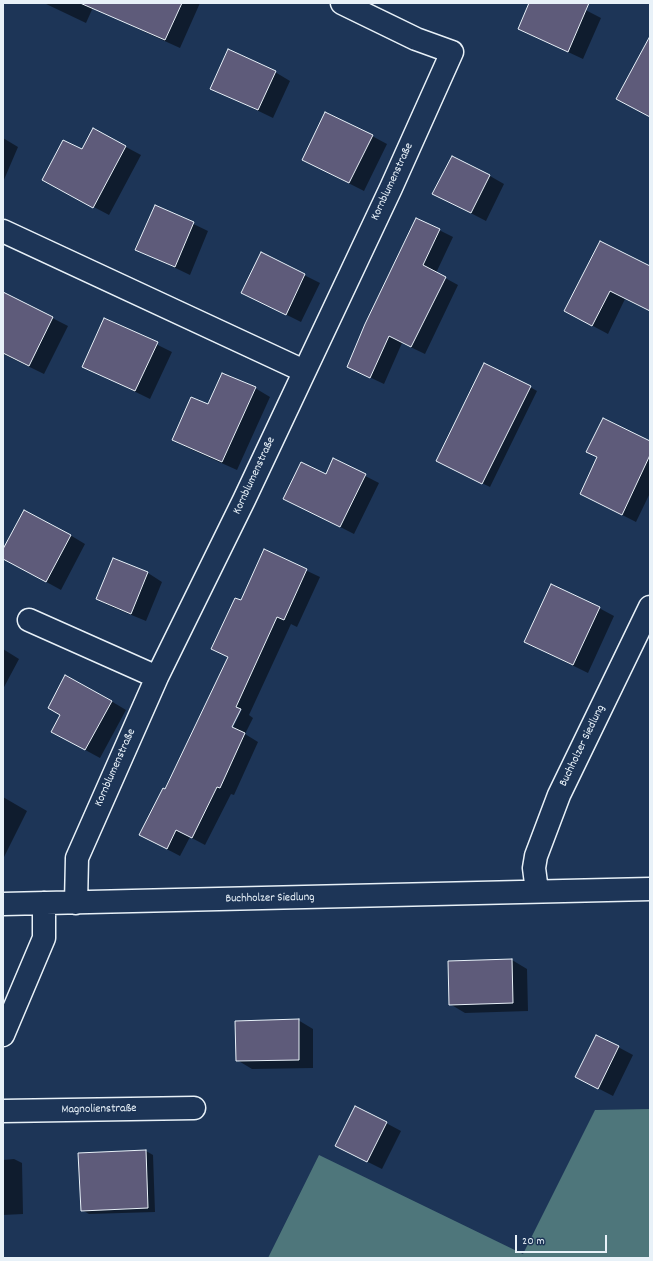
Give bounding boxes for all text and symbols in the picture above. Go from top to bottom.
street label: Kornblumenstraße [369,141,417,223]
street label: Kornblumenstraße [231,435,279,517]
street label: Buchholzer Siedlung [557,703,609,789]
street label: Kornblumenstraße [92,727,140,809]
street label: Buchholzer Siedlung [225,891,315,907]
street label: Magnolienstraße [61,1102,137,1118]
scale bar [517,1227,609,1253]
text: 20 m [522,1233,545,1250]

